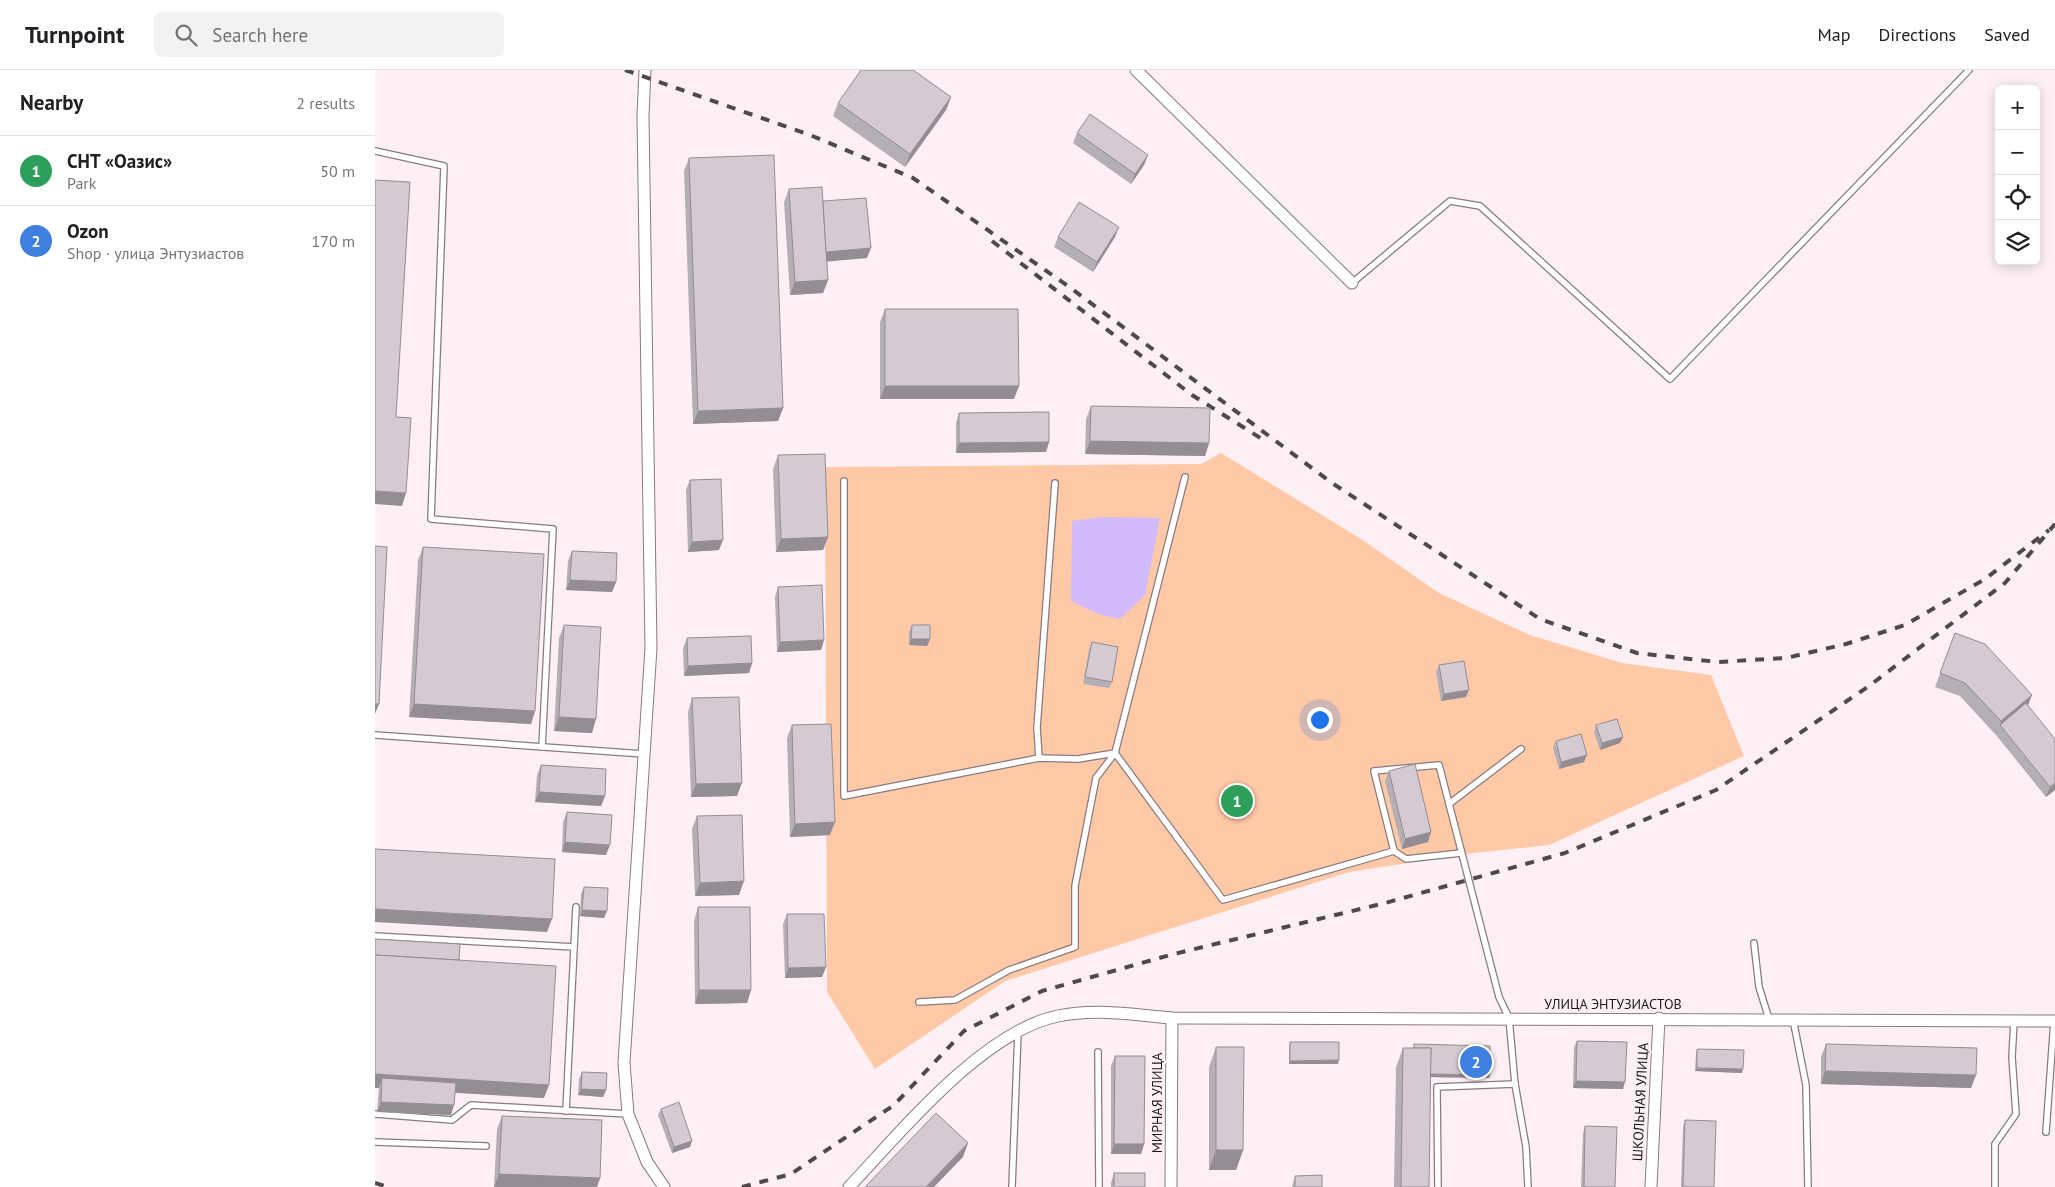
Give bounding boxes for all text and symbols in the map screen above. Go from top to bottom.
search box [154,12,504,57]
text: Turnpoint [25,19,124,50]
icon: search [172,21,200,49]
text: Search here [212,23,308,47]
text: Map [1818,23,1850,46]
text: Directions [1878,23,1956,46]
text: Saved [1984,23,2030,46]
map controls [1995,85,2040,265]
button: + [1995,85,2040,130]
text: Nearby [20,89,83,116]
text: 2 results [296,93,355,113]
button: − [1995,130,2040,175]
text: СНТ «Оазис» [67,149,172,173]
text: 1 [31,161,41,181]
text: 50 m [320,161,355,181]
text: Park [67,173,96,193]
button: locate [1995,175,2040,220]
text: Ozon [67,219,109,243]
button: layers [1995,220,2040,265]
text: 2 [31,231,41,251]
text: 170 m [312,231,355,251]
text: Shop · улица Энтузиастов [67,243,244,263]
your location [1307,707,1333,733]
pin: 1 [1221,782,1253,820]
street label: УЛИЦА ЭНТУЗИАСТОВ [1544,995,1682,1013]
street label: ШКОЛЬНАЯ УЛИЦА [1628,1041,1652,1162]
pin: 2 [1460,1043,1492,1081]
street label: МИРНАЯ УЛИЦА [1148,1052,1166,1153]

